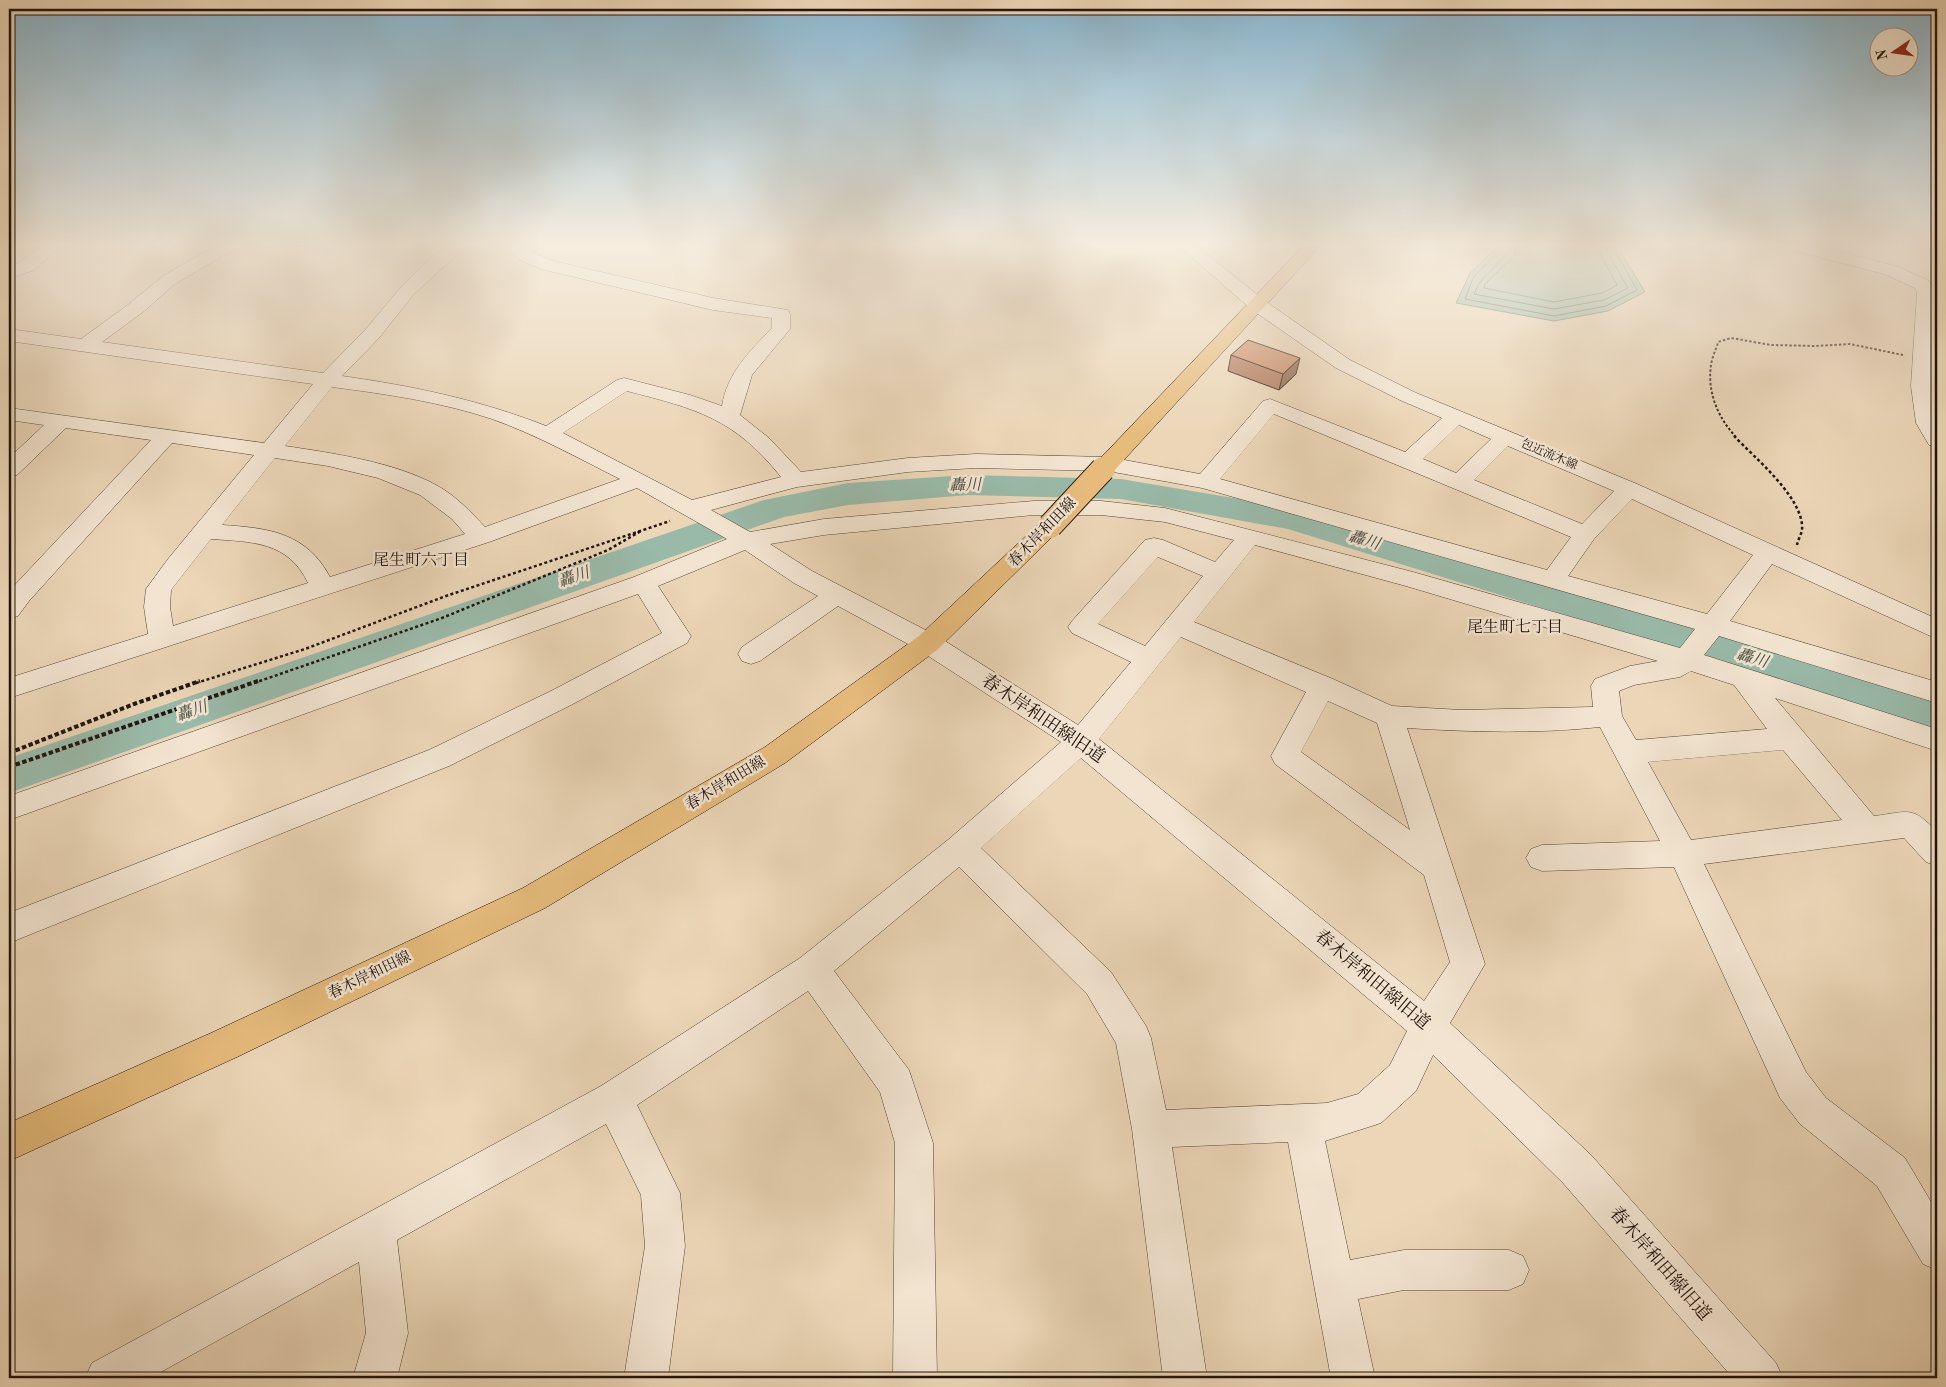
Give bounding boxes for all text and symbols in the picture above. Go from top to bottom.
north arrow [1868,28,1918,78]
text: N [1874,48,1890,61]
street label: 包近流木線 [1519,436,1580,472]
water label: 轟川 [949,475,983,495]
street label: 春木岸和田線 [1005,494,1080,571]
water label: 轟川 [1346,527,1384,554]
district label: 尾生町六丁目 [373,551,469,569]
water label: 轟川 [556,563,594,591]
district label: 尾生町七丁目 [1467,618,1563,636]
water label: 轟川 [1734,645,1772,672]
street label: 春木岸和田線旧道 [978,670,1109,767]
water label: 轟川 [174,697,212,725]
street label: 春木岸和田線 [683,753,768,814]
street label: 春木岸和田線旧道 [1311,925,1434,1033]
street label: 春木岸和田線 [325,948,414,1002]
street label: 春木岸和田線旧道 [1606,1202,1716,1324]

